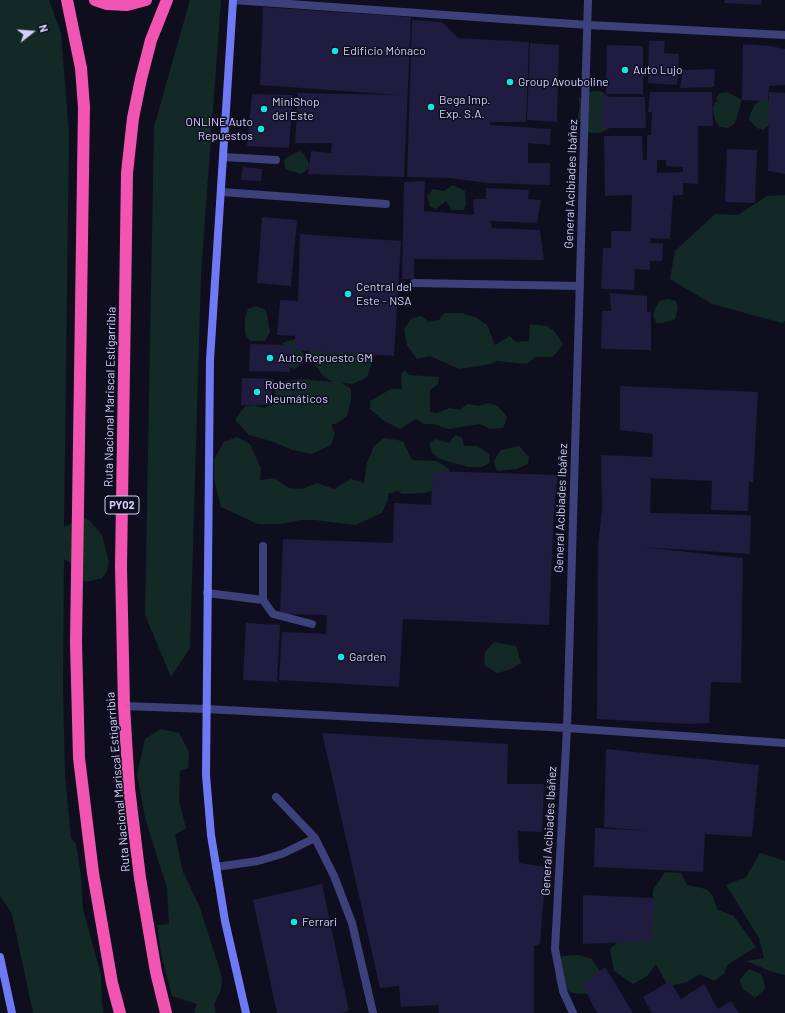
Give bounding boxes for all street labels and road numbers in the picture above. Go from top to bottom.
street label: General Acibiades Ibáñez [562,119,580,249]
street label: Ruta Nacional Mariscal Estigarribia [101,307,119,487]
street label: General Acibiades Ibáñez [552,443,570,573]
road number: PY02 [105,496,139,514]
street label: Ruta Nacional Mariscal Estigarribia [103,691,133,873]
street label: General Acibiades Ibáñez [538,766,560,896]

